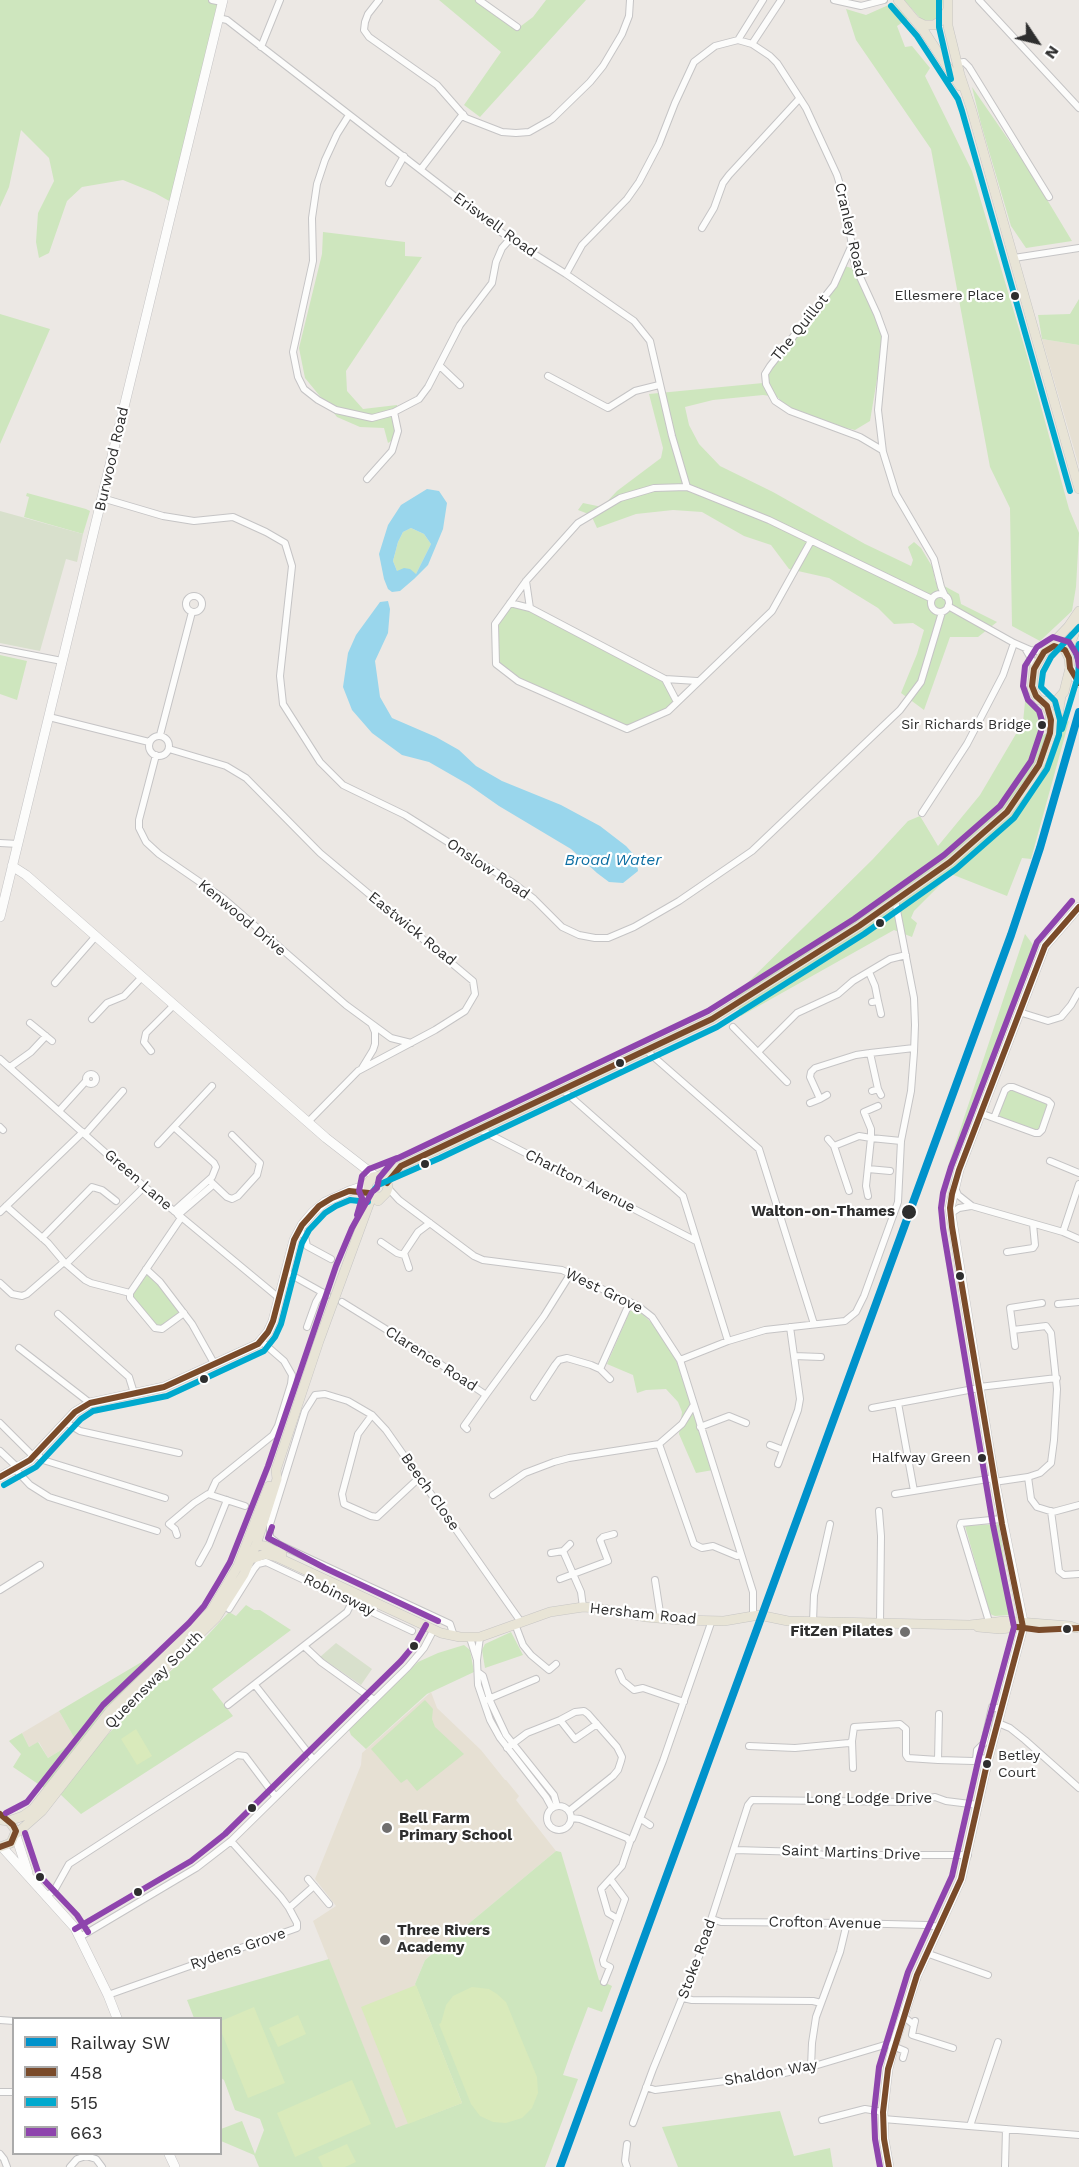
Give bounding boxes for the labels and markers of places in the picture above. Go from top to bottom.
place label: Ellesmere Place [895,288,1004,304]
marker: Ellesmere Place [1009,290,1021,302]
place label: Sir Richards Bridge [901,717,1031,733]
marker: Sir Richards Bridge [1036,719,1048,731]
unlabelled marker [874,917,886,929]
unlabelled marker [614,1057,626,1069]
unlabelled marker [419,1158,431,1170]
place label: Walton-on-Thames [751,1203,895,1221]
marker: Walton-on-Thames [900,1203,918,1221]
unlabelled marker [954,1270,966,1282]
unlabelled marker [198,1373,210,1385]
place label: Halfway Green [872,1450,971,1466]
marker: Halfway Green [976,1452,988,1464]
place label: FitZen Pilates [790,1623,893,1641]
unlabelled marker [1061,1623,1073,1635]
marker: FitZen Pilates [898,1625,912,1639]
unlabelled marker [408,1640,420,1652]
place label: Betley Court [998,1748,1040,1780]
marker: Betley Court [981,1758,993,1770]
unlabelled marker [246,1802,258,1814]
place label: Bell Farm Primary School [399,1810,512,1845]
marker: Bell Farm Primary School [380,1821,394,1835]
unlabelled marker [34,1871,46,1883]
unlabelled marker [132,1886,144,1898]
place label: Three Rivers Academy [397,1922,490,1957]
marker: Three Rivers Academy [378,1933,392,1947]

